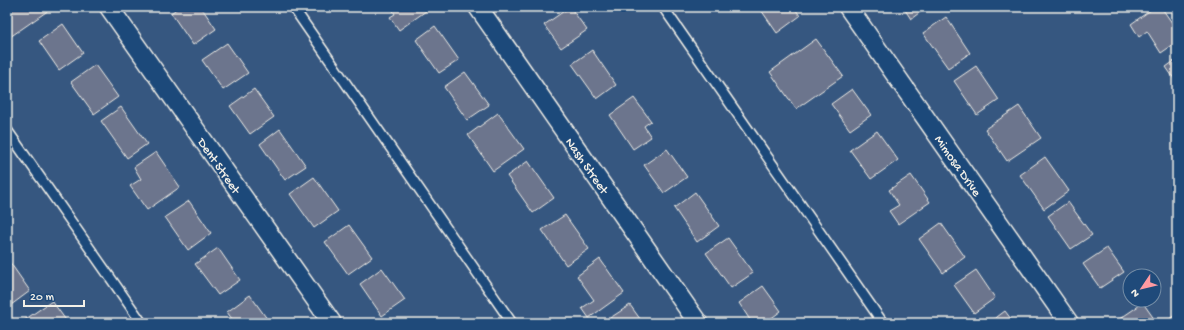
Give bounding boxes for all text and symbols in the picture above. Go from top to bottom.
street label: Mimosa Drive [930,133,984,200]
street label: Dent Street [193,135,244,198]
street label: Nash Street [561,135,612,199]
north arrow [1122,268,1162,308]
scale bar [24,282,84,308]
text: N [1128,286,1142,299]
text: 20 m [30,291,55,305]

